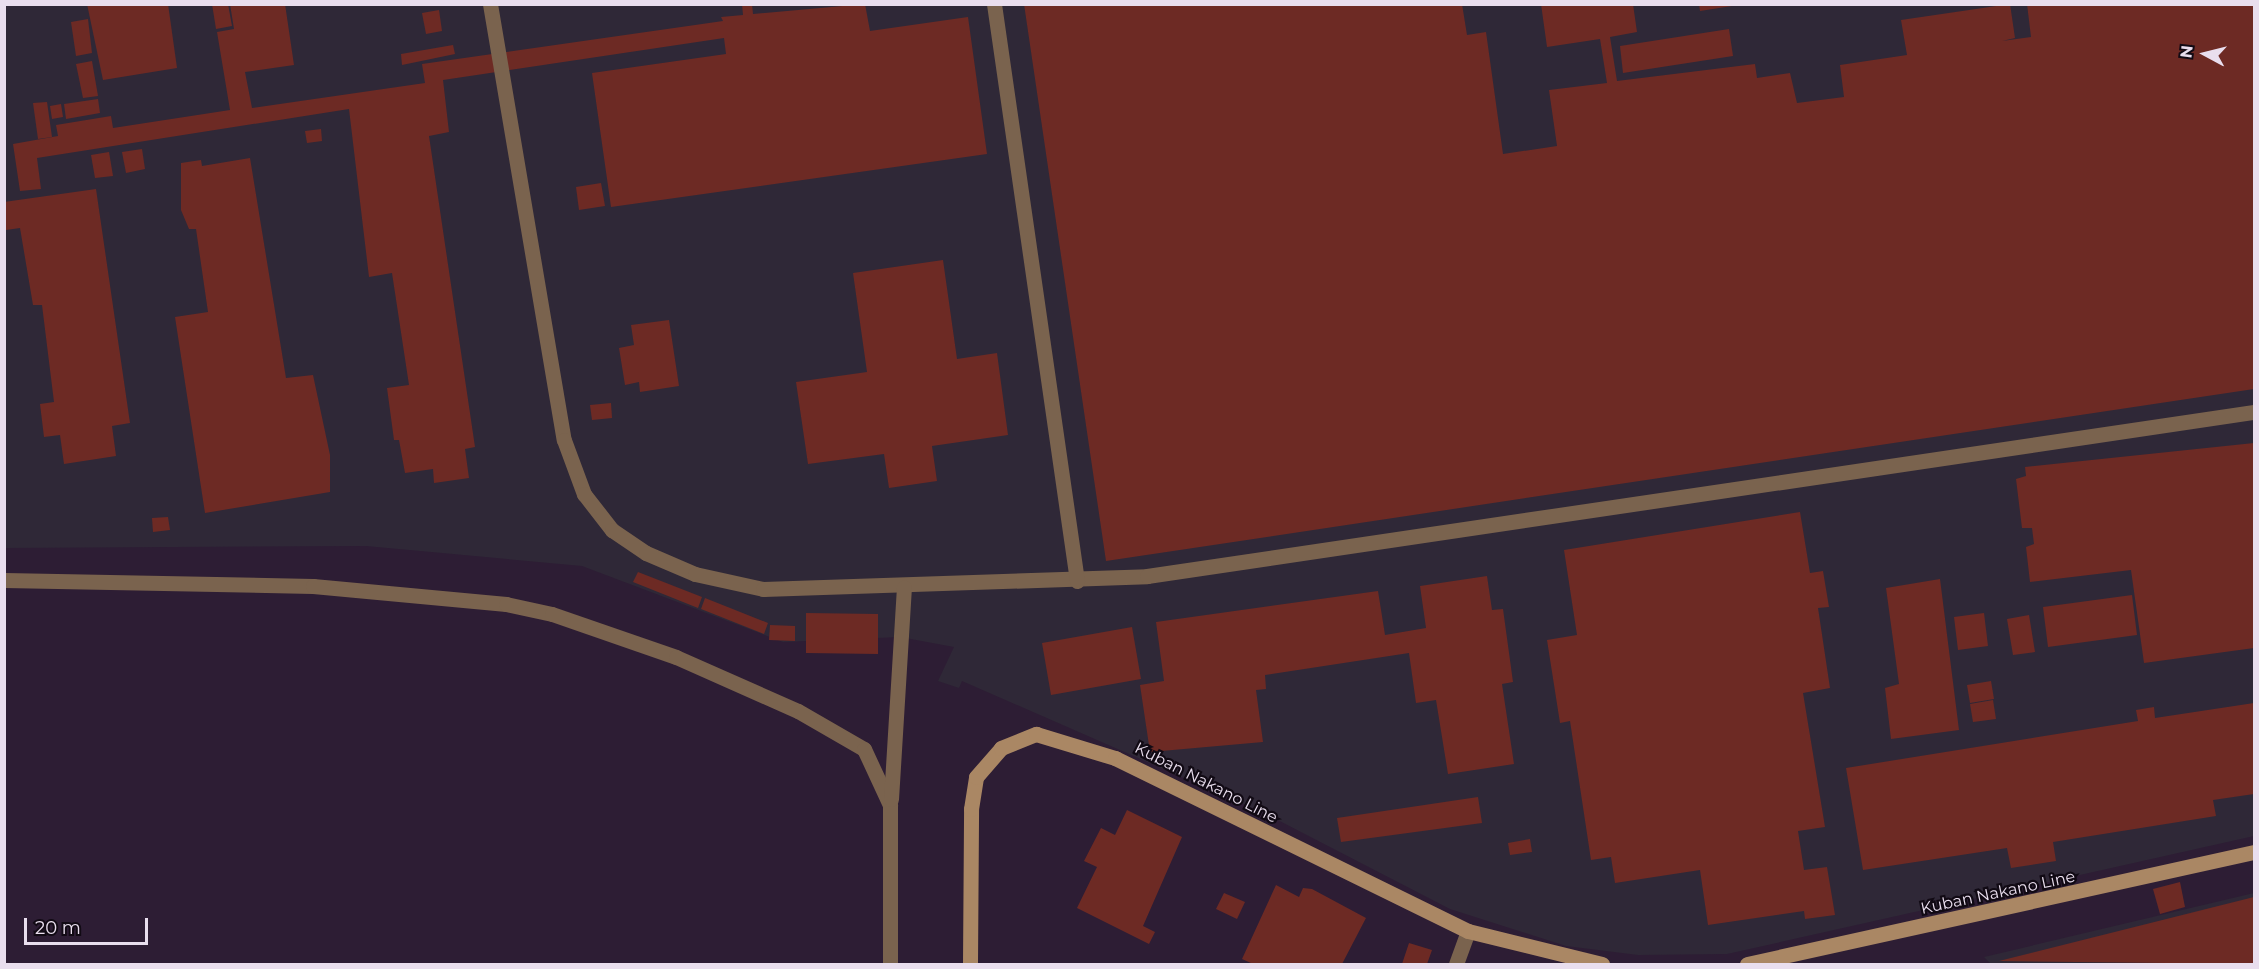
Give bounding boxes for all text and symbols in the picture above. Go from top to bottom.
north arrow [2175,24,2235,84]
text: N [2176,44,2197,59]
street label: Kuban Nakano Line [1131,739,1281,827]
street label: Kuban Nakano Line [1919,867,2077,919]
scale bar [27,906,152,944]
text: 20 m [35,917,81,939]

